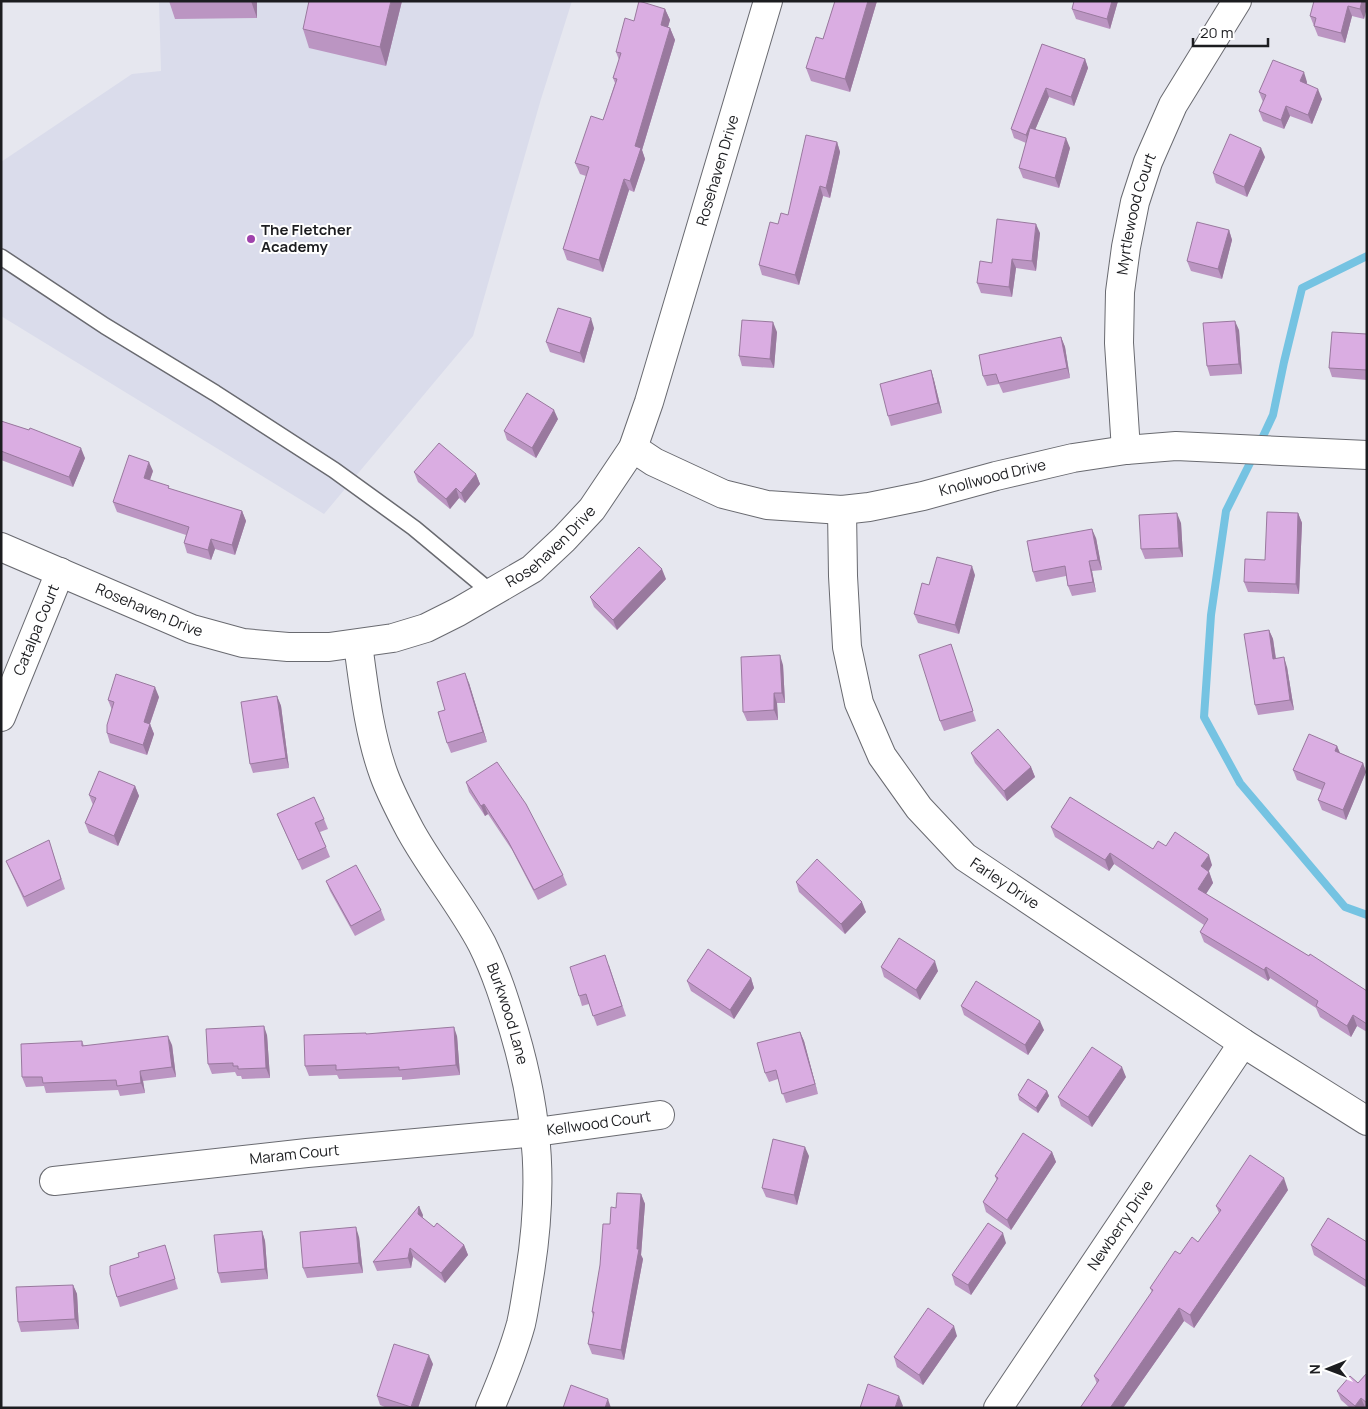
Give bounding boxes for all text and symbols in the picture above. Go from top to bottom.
scale bar [1193,15,1268,47]
text: 20 m [1200,22,1233,43]
street label: Rosehaven Drive [691,112,744,228]
street label: Myrtlewood Court [1111,150,1161,276]
place label: The Fletcher Academy [261,219,352,257]
marker: The Fletcher Academy [245,233,257,245]
street label: Knollwood Drive [937,454,1048,501]
street label: Rosehaven Drive [502,501,600,592]
street label: Rosehaven Drive [92,578,205,641]
street label: Catalpa Court [8,581,64,679]
street label: Farley Drive [966,852,1044,914]
street label: Burkwood Lane [482,960,534,1067]
street label: Kellwood Court [545,1105,652,1140]
street label: Maram Court [249,1139,340,1169]
street label: Newberry Drive [1082,1176,1158,1274]
north arrow [1303,1344,1353,1394]
text: N [1305,1364,1324,1374]

